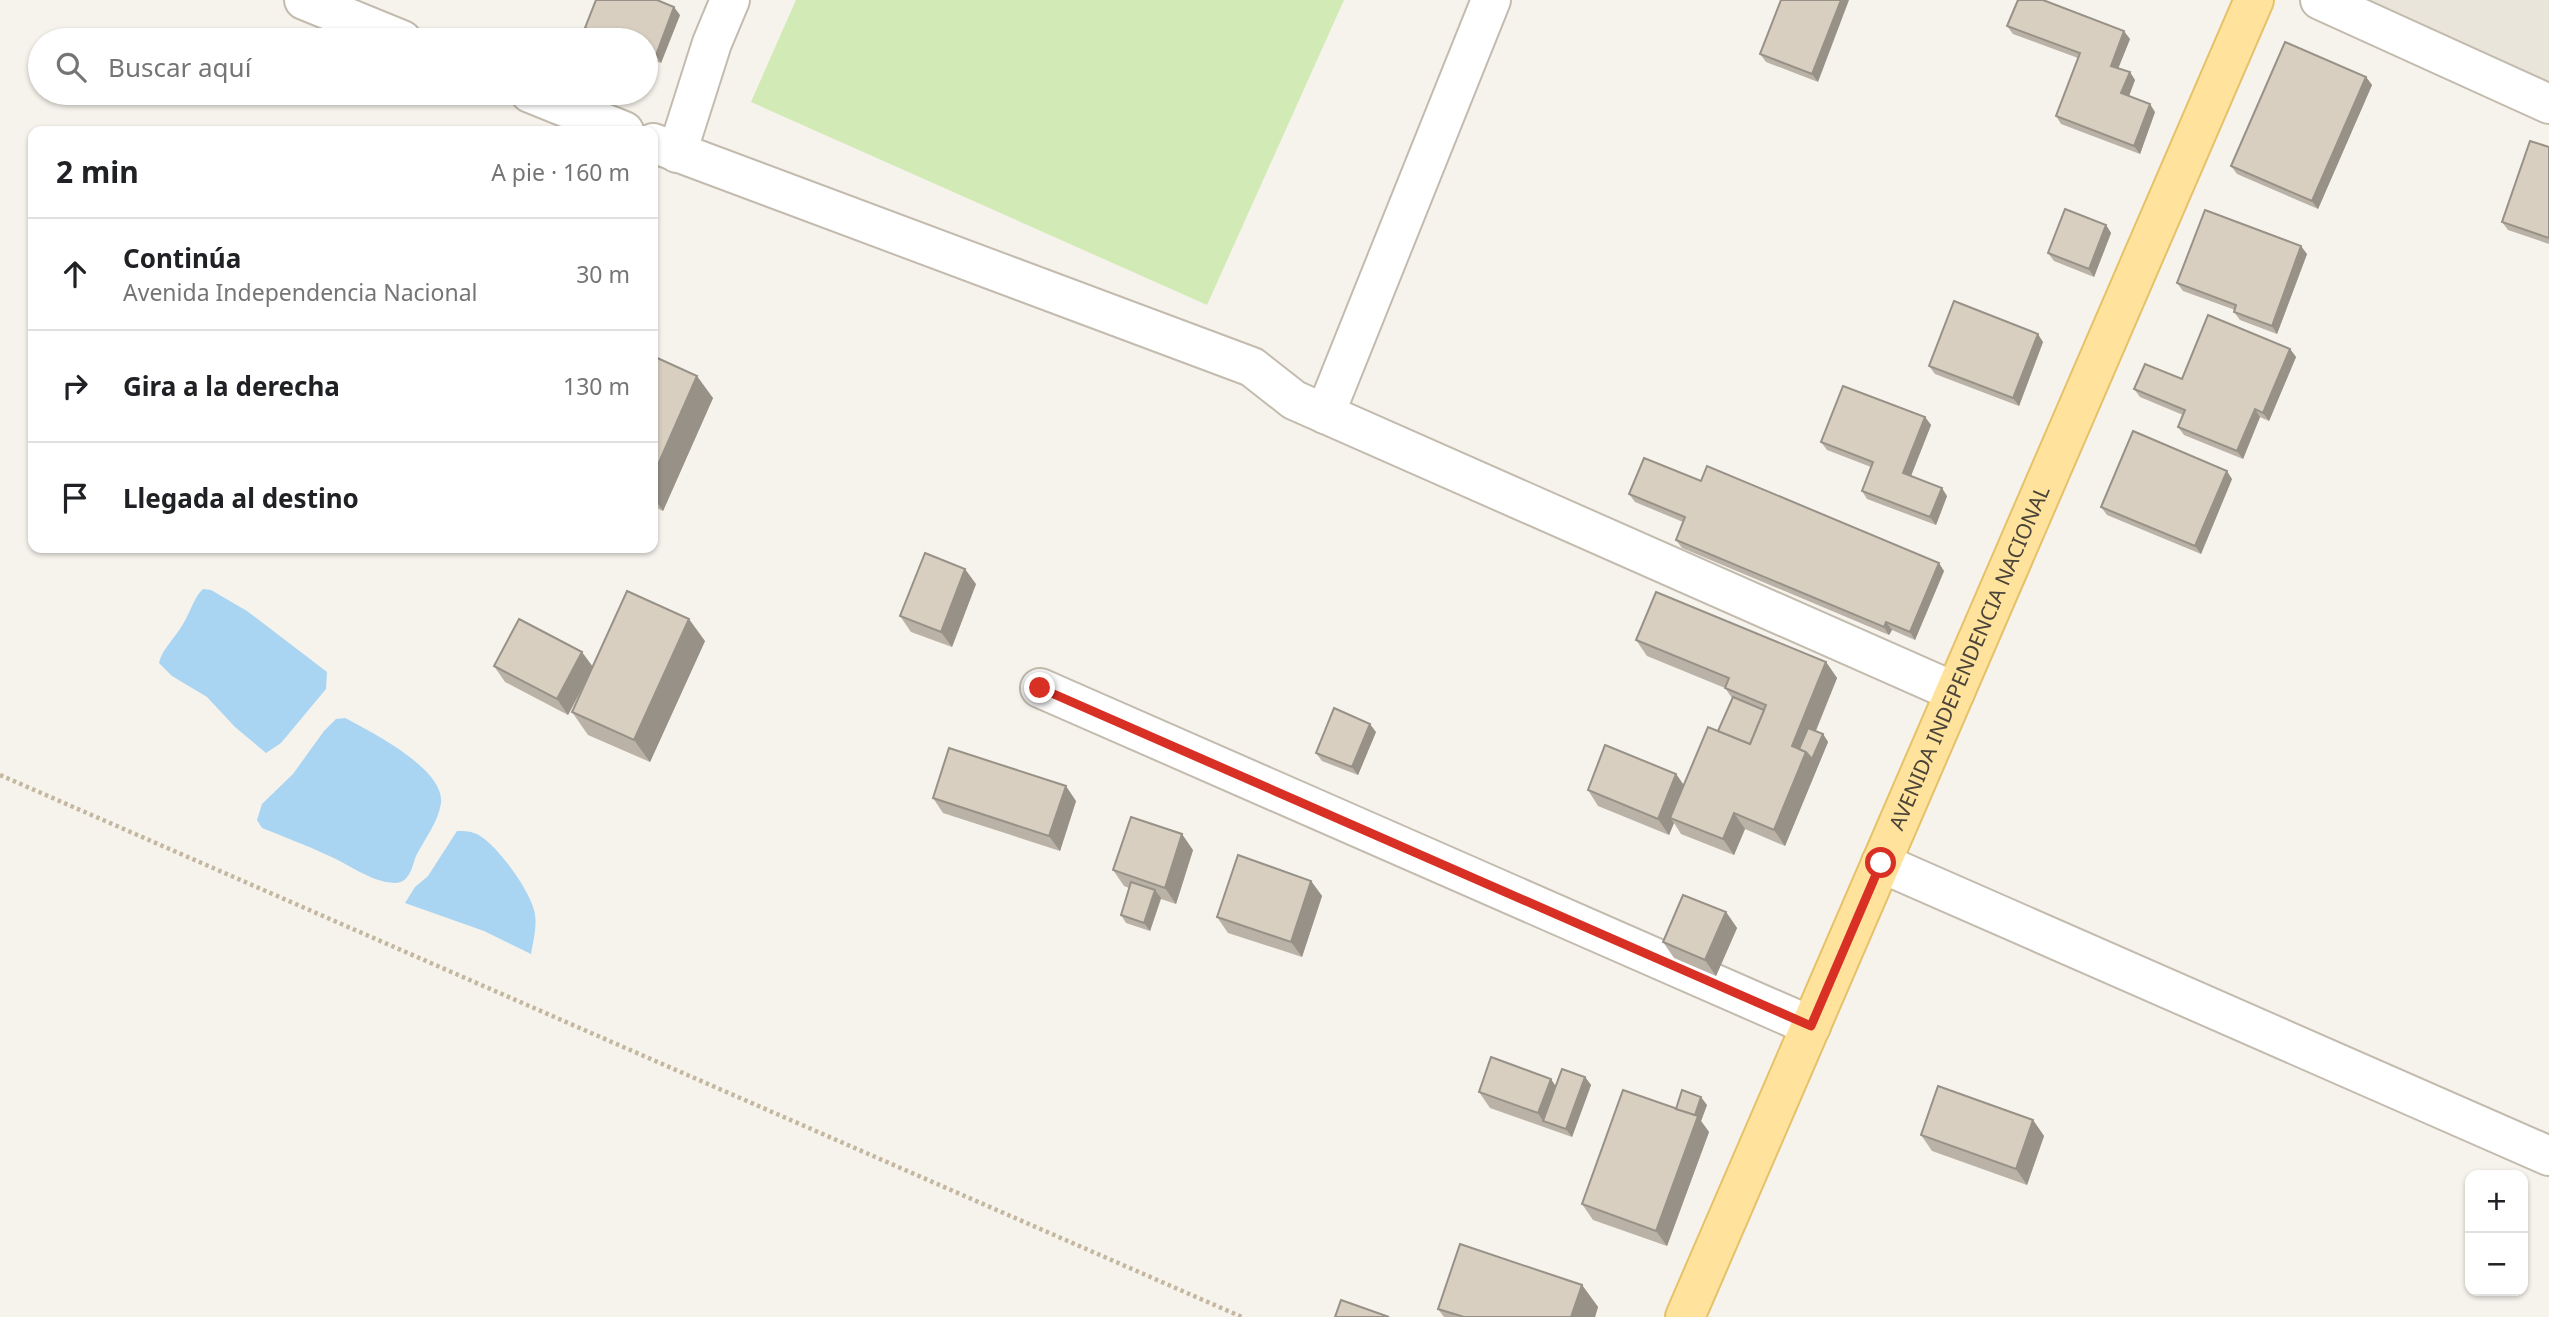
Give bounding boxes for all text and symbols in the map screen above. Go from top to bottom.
search box [28,28,658,105]
icon: search [52,48,90,86]
text: Buscar aquí [108,49,251,85]
text: 2 min [56,151,139,192]
text: A pie · 160 m [491,156,630,188]
text: Continúa [123,240,241,276]
icon: ahead [56,255,94,293]
text: 30 m [576,258,630,290]
text: Avenida Independencia Nacional [123,276,478,308]
icon: right [56,367,94,405]
text: Gira a la derecha [123,368,340,404]
text: 130 m [563,370,630,402]
icon: arrive [56,479,94,517]
text: Llegada al destino [123,480,359,516]
street label: AVENIDA INDEPENDENCIA NACIONAL [1882,481,2056,834]
route end [1024,672,1055,703]
route start [1865,847,1896,878]
map controls [2465,1170,2528,1296]
button: + [2465,1170,2528,1233]
button: − [2465,1233,2528,1296]

